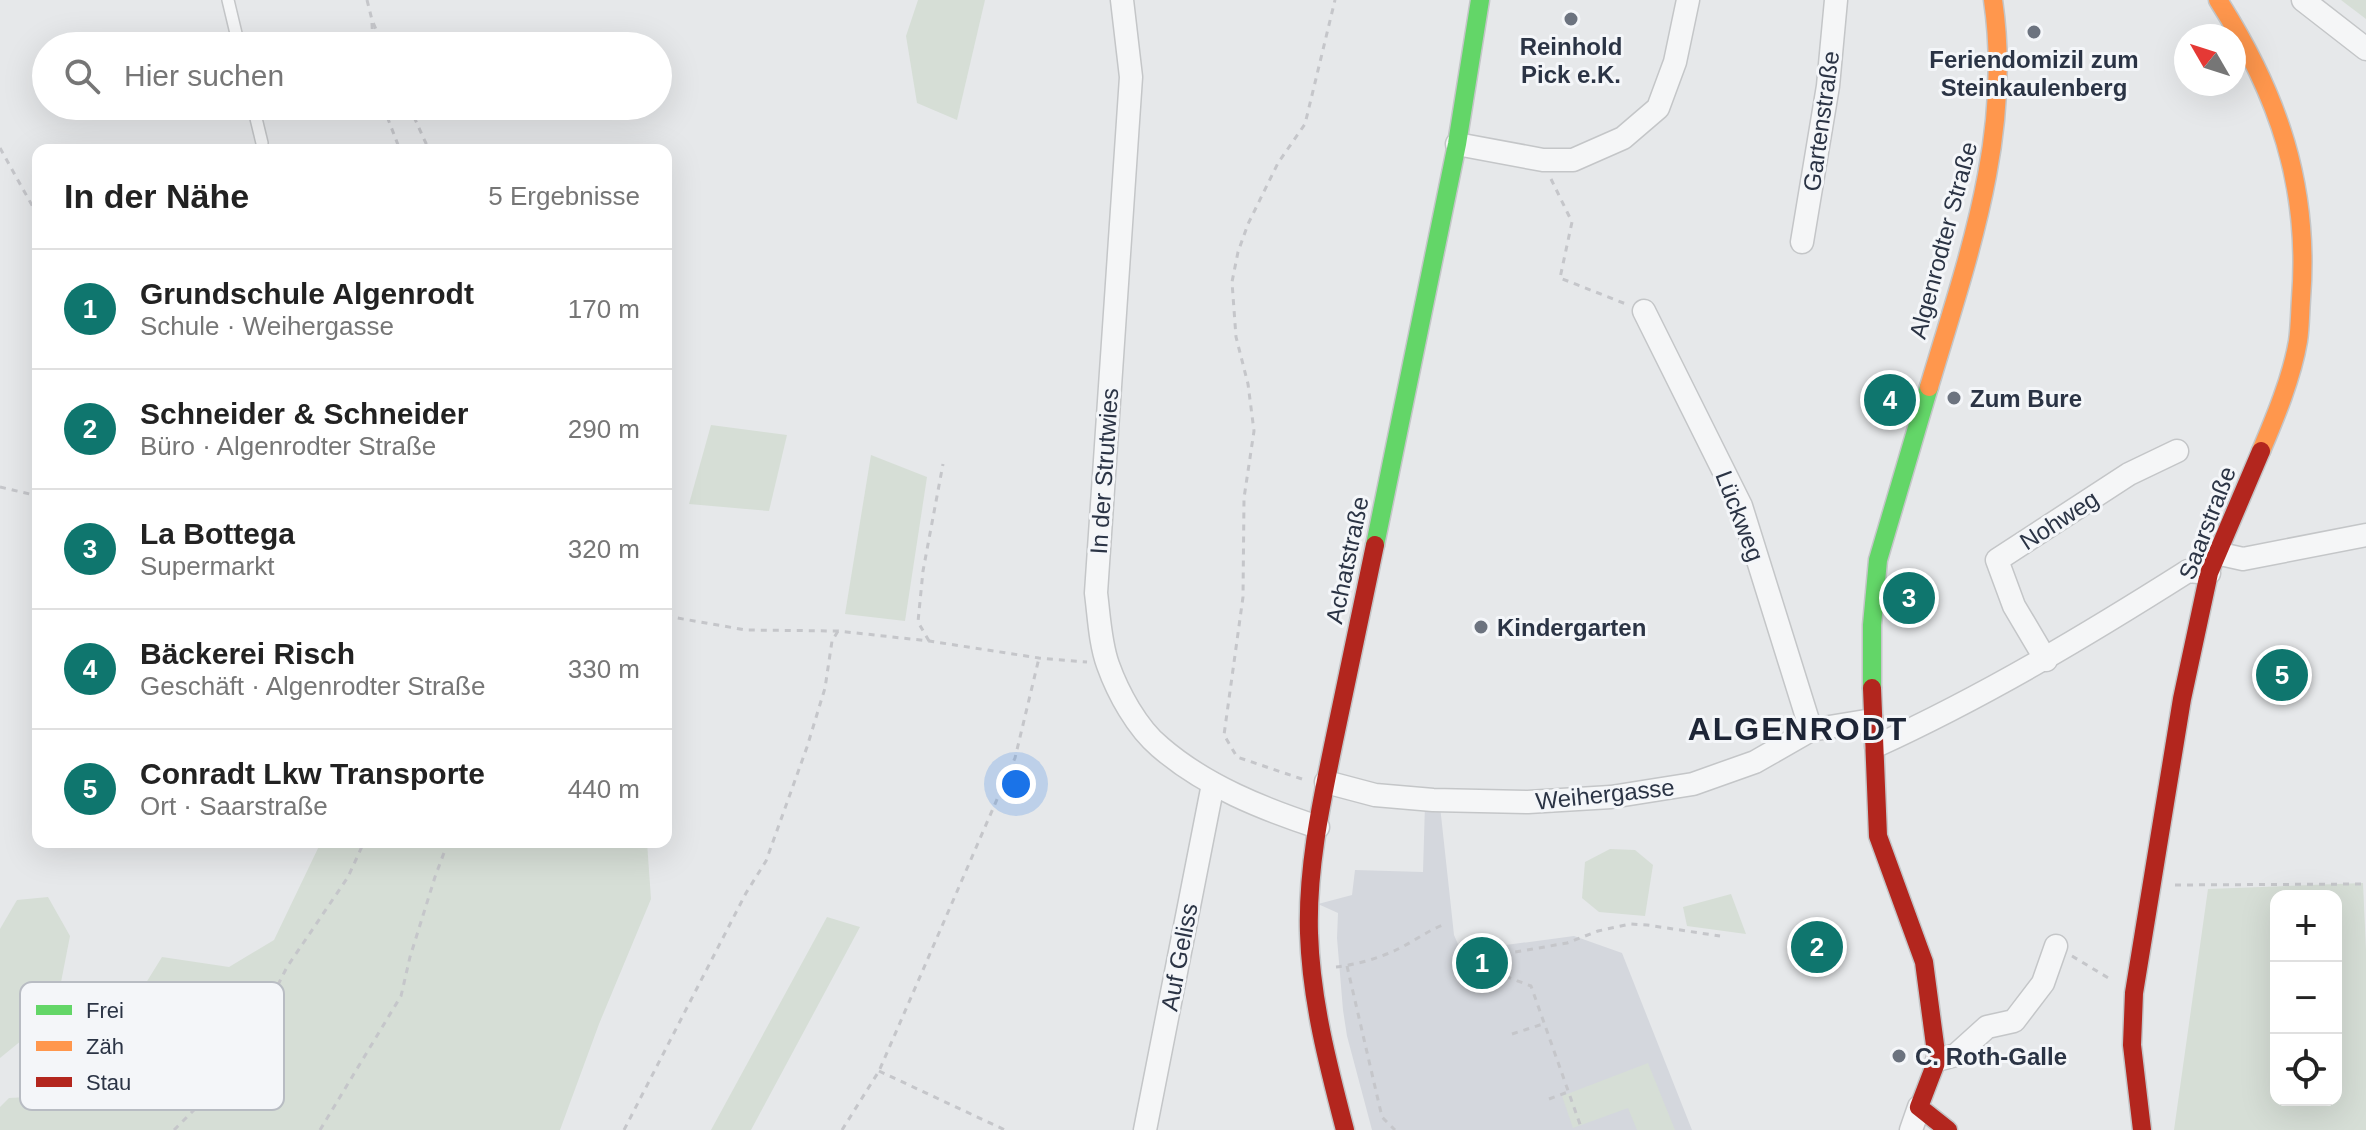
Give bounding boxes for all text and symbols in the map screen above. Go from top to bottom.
marker: Reinhold Pick e.K. [1562,10,1580,28]
marker: Feriendomizil zum Steinkaulenberg [2025,23,2043,41]
north arrow [2174,24,2246,96]
search box [32,32,672,120]
place label: Reinhold Pick e.K. [1520,33,1622,88]
place label: Feriendomizil zum Steinkaulenberg [1929,46,2139,101]
street label: Gartenstraße [1798,49,1844,193]
icon: search [60,54,104,98]
text: Hier suchen [124,59,284,92]
street label: Algenrodter Straße [1904,139,1982,341]
text: In der Nähe [64,177,249,215]
text: 5 Ergebnisse [488,181,640,211]
text: Grundschule Algenrodt [140,277,474,310]
text: 1 [83,294,97,324]
text: 170 m [568,294,640,324]
text: Schule · Weihergasse [140,311,394,341]
pin: 4 [1864,370,1916,430]
place label: Zum Bure [1970,385,2082,412]
street label: In der Strutwies [1085,387,1123,555]
marker: Zum Bure [1945,389,1963,407]
text: Schneider & Schneider [140,397,468,430]
text: 2 [83,414,97,444]
text: 290 m [568,414,640,444]
text: Büro · Algenrodter Straße [140,431,436,461]
street label: Saarstraße [2173,463,2241,583]
street label: Lückweg [1710,467,1770,565]
street label: Nohweg [2015,485,2103,555]
street label: Achatstraße [1320,494,1374,626]
text: La Bottega [140,517,295,550]
text: 3 [83,534,97,564]
text: 320 m [568,534,640,564]
text: Supermarkt [140,551,274,581]
pin: 3 [1883,568,1935,628]
place label: Kindergarten [1497,614,1646,641]
marker: Kindergarten [1472,618,1490,636]
text: Bäckerei Risch [140,637,355,670]
pin: 5 [2256,645,2308,705]
text: 4 [83,654,97,684]
text: 330 m [568,654,640,684]
text: Geschäft · Algenrodter Straße [140,671,485,701]
district label: ALGENRODT [1688,711,1908,747]
text: Conradt Lkw Transporte [140,757,485,790]
your location [996,764,1036,804]
street label: Weihergasse [1534,773,1676,815]
text: 5 [83,774,97,804]
text: 440 m [568,774,640,804]
text: Ort · Saarstraße [140,791,328,821]
map controls [2270,890,2342,1106]
button: + [2270,890,2342,962]
street label: Auf Geliss [1155,901,1203,1013]
pin: 2 [1791,917,1843,977]
pin: 1 [1456,933,1508,993]
button: − [2270,962,2342,1034]
legend [20,982,284,1110]
text: Frei [86,998,124,1023]
text: Zäh [86,1034,124,1059]
button: locate [2270,1034,2342,1106]
place label: C. Roth-Galle [1915,1043,2067,1070]
marker: C. Roth-Galle [1890,1047,1908,1065]
text: Stau [86,1070,131,1095]

